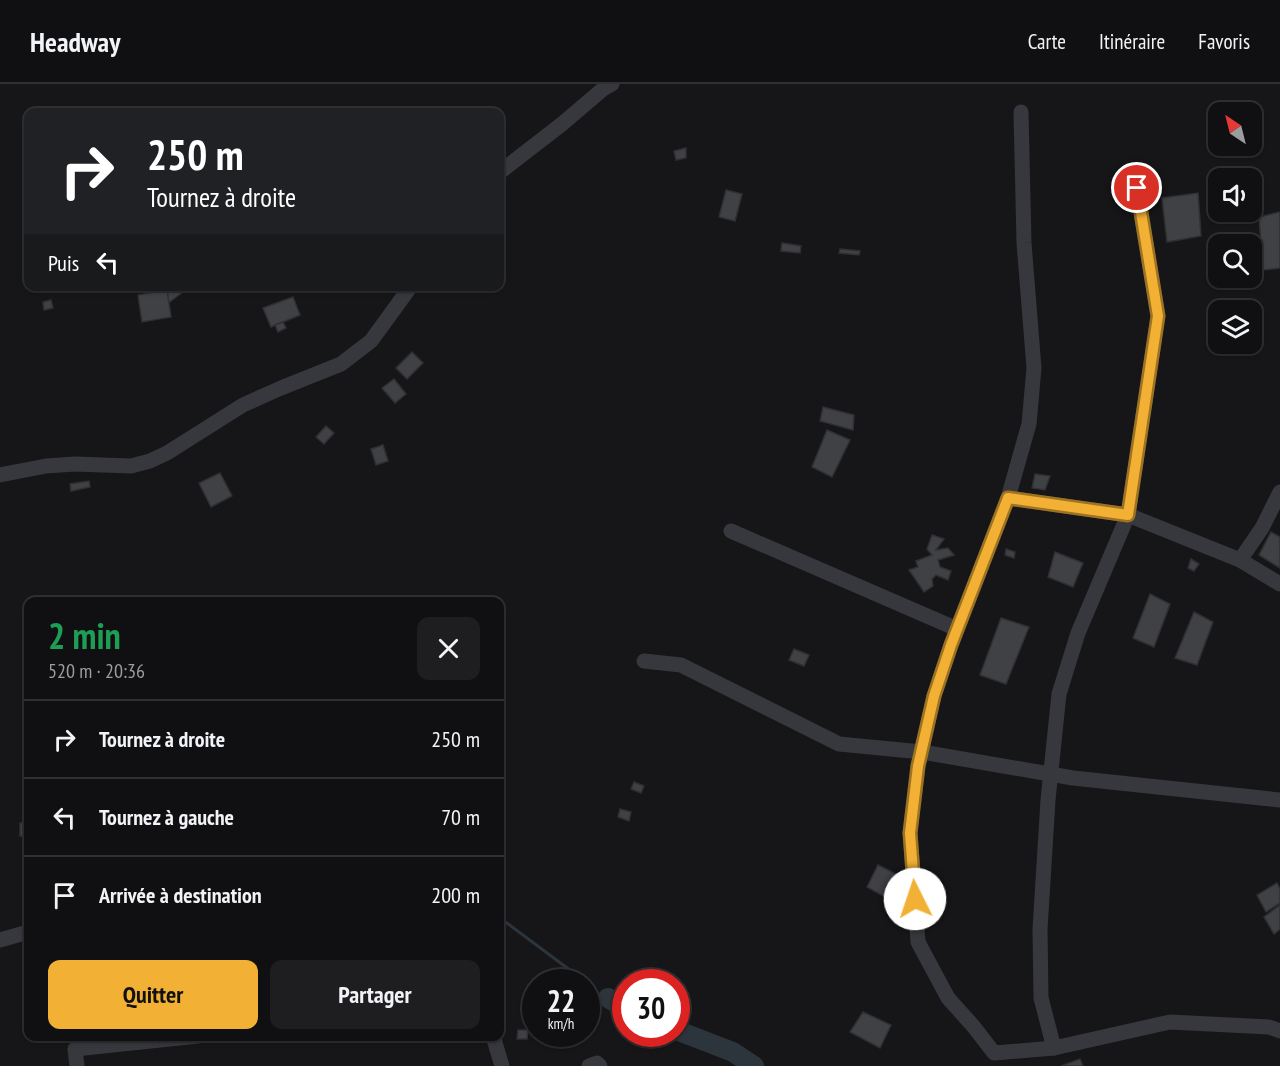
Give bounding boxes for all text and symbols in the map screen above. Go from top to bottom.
text: Headway [30,23,120,60]
text: Carte [1028,28,1066,55]
text: Itinéraire [1099,28,1165,55]
text: Favoris [1198,28,1250,55]
north arrow [1208,102,1262,156]
map controls [1208,102,1262,354]
text: 250 m [147,127,244,182]
icon: right [48,132,126,210]
pin [1111,162,1162,213]
button: sound [1208,168,1262,222]
icon: arrive [1120,171,1153,204]
text: Tournez à droite [147,180,296,214]
button: search [1208,234,1262,288]
icon: left [91,246,124,279]
text: Puis [48,249,79,277]
button: layers [1208,300,1262,354]
text: 2 min [48,612,121,659]
button: close [417,617,480,680]
text: 520 m · 20:36 [48,658,145,684]
icon: right [48,723,81,756]
text: Tournez à droite [99,725,225,753]
text: 250 m [431,725,480,753]
icon: left [48,801,81,834]
text: Tournez à gauche [99,803,234,831]
text: 70 m [441,803,480,831]
position arrow [883,867,947,931]
icon: arrive [48,879,81,912]
text: Arrivée à destination [99,881,262,909]
text: 200 m [431,881,480,909]
button: Quitter [48,960,258,1029]
button: Partager [270,960,480,1029]
speed limit sign: 30 [612,969,690,1047]
text: 22 [547,981,575,1020]
text: km/h [548,1014,574,1033]

